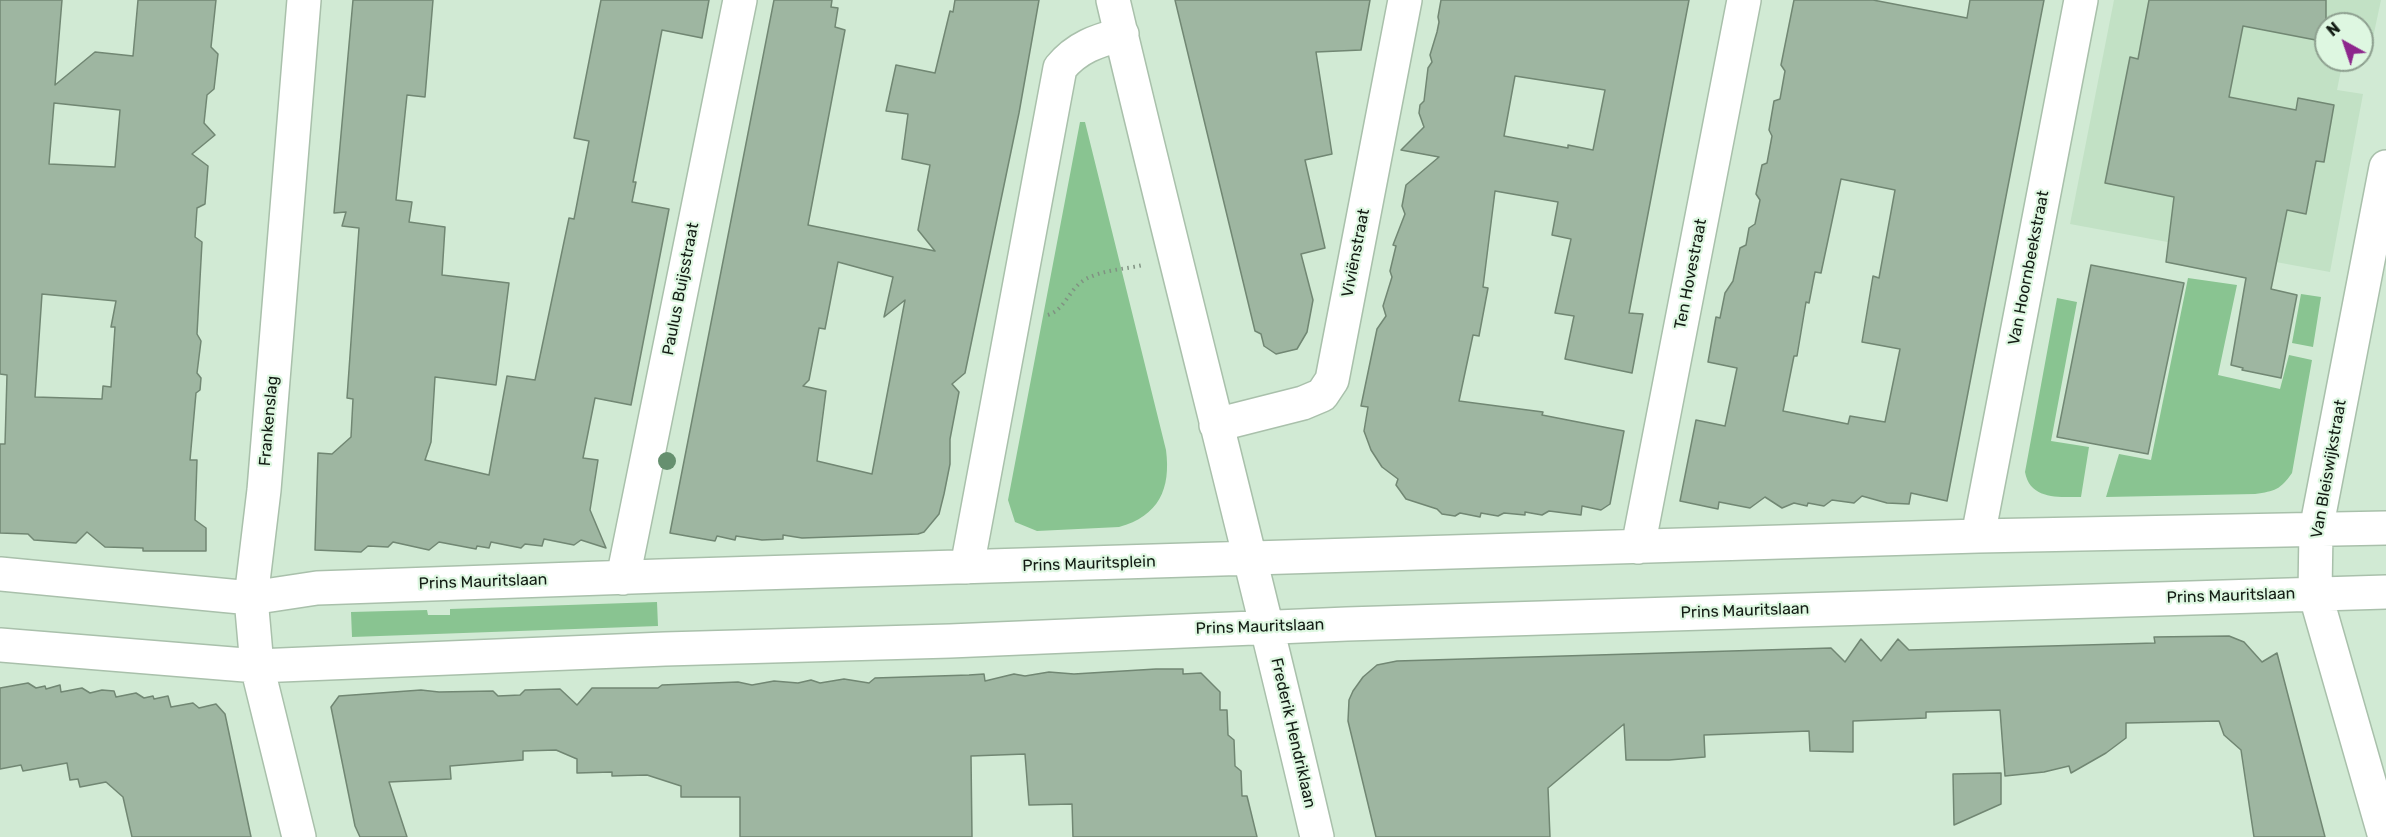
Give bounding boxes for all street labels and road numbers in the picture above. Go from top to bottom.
street label: Van Hoornbeekstraat [2005,189,2053,347]
street label: Viviënstraat [1338,207,1374,299]
street label: Ten Hovestraat [1671,217,1711,331]
street label: Paulus Buijsstraat [659,221,703,357]
street label: Frankenslag [255,375,283,467]
street label: Van Bleiswijkstraat [2307,398,2351,540]
street label: Prins Mauritsplein [1022,552,1156,576]
street label: Prins Mauritslaan [418,570,548,594]
street label: Prins Mauritslaan [2166,584,2296,608]
street label: Prins Mauritslaan [1680,599,1810,623]
street label: Prins Mauritslaan [1195,615,1325,639]
street label: Frederik Hendriklaan [1266,656,1320,810]

